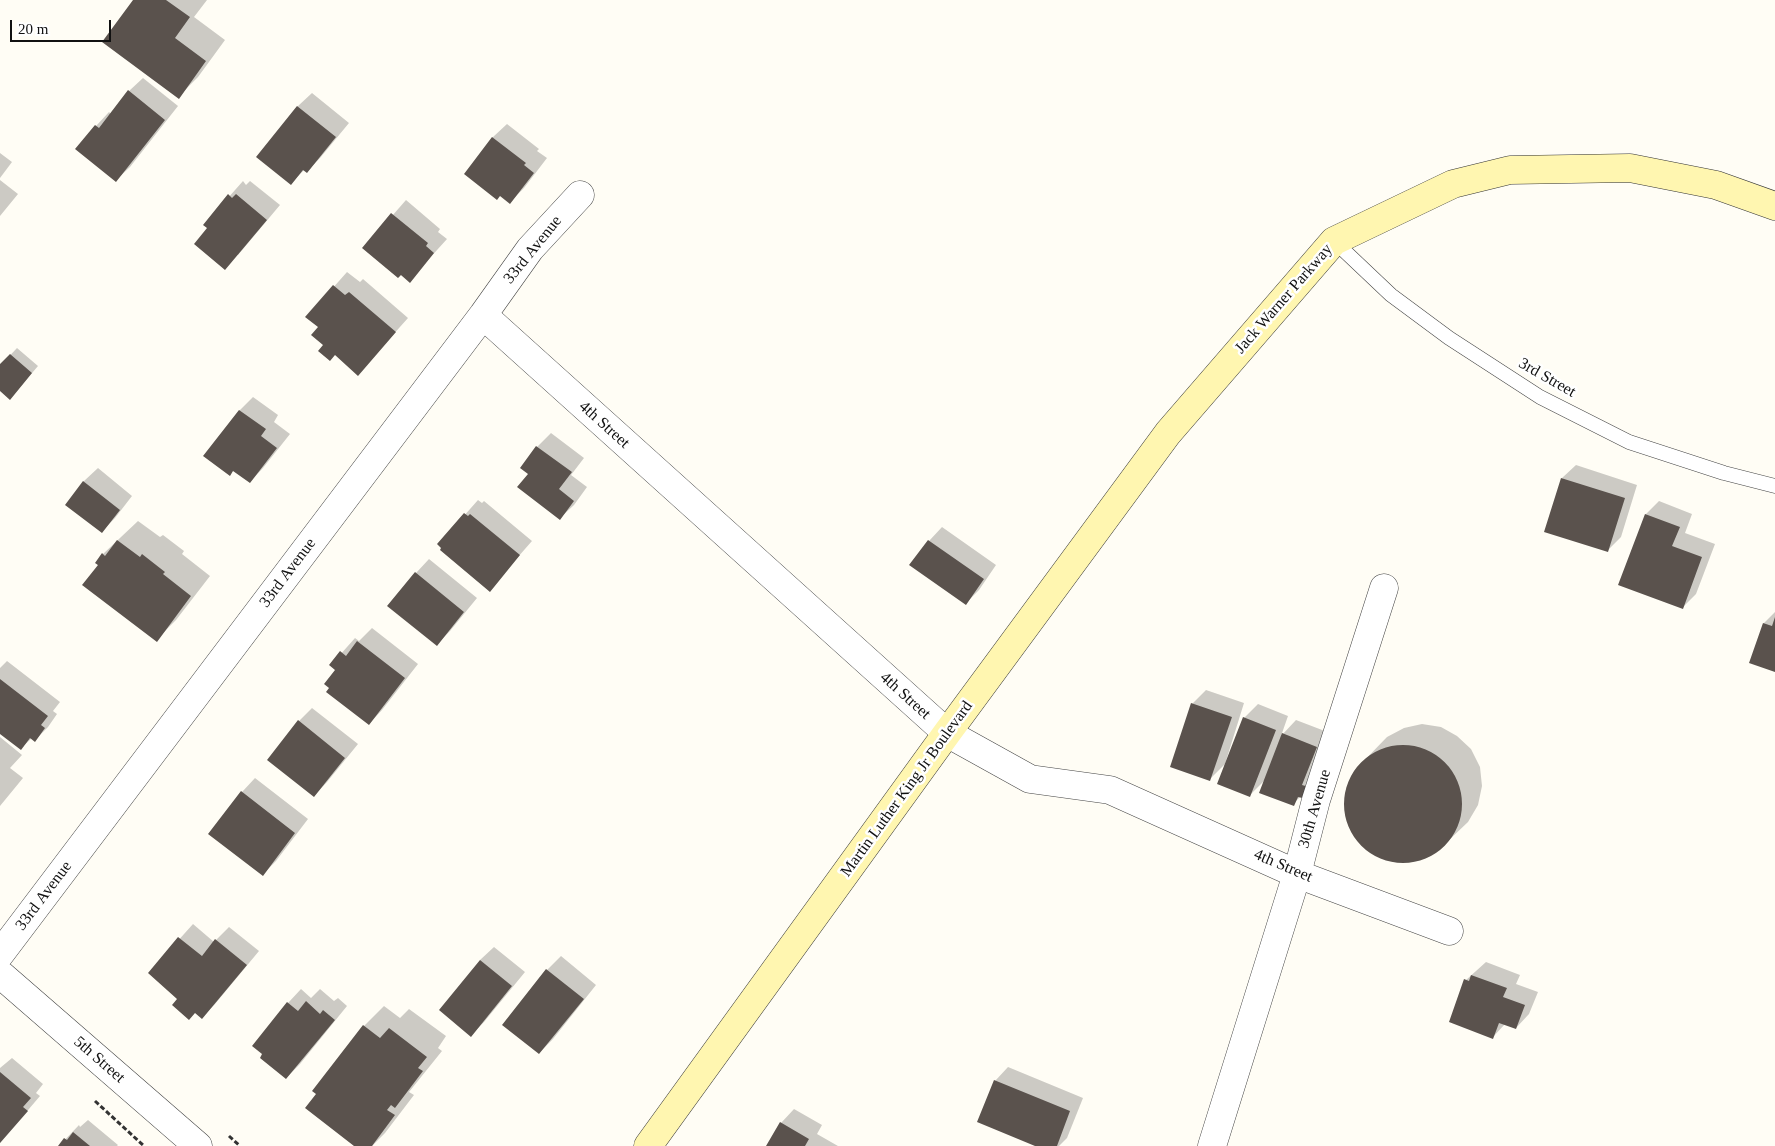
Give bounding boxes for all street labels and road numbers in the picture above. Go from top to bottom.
street label: 33rd Avenue [500,212,566,288]
street label: Jack Warner Parkway [1231,240,1337,358]
street label: 3rd Street [1515,354,1579,402]
street label: 4th Street [575,397,633,453]
street label: 33rd Avenue [256,535,320,611]
street label: 4th Street [876,668,934,724]
street label: Martin Luther King Jr Boulevard [837,697,977,881]
street label: 30th Avenue [1295,767,1335,851]
street label: 4th Street [1251,845,1315,887]
street label: 33rd Avenue [12,858,76,934]
street label: 5th Street [69,1032,129,1088]

